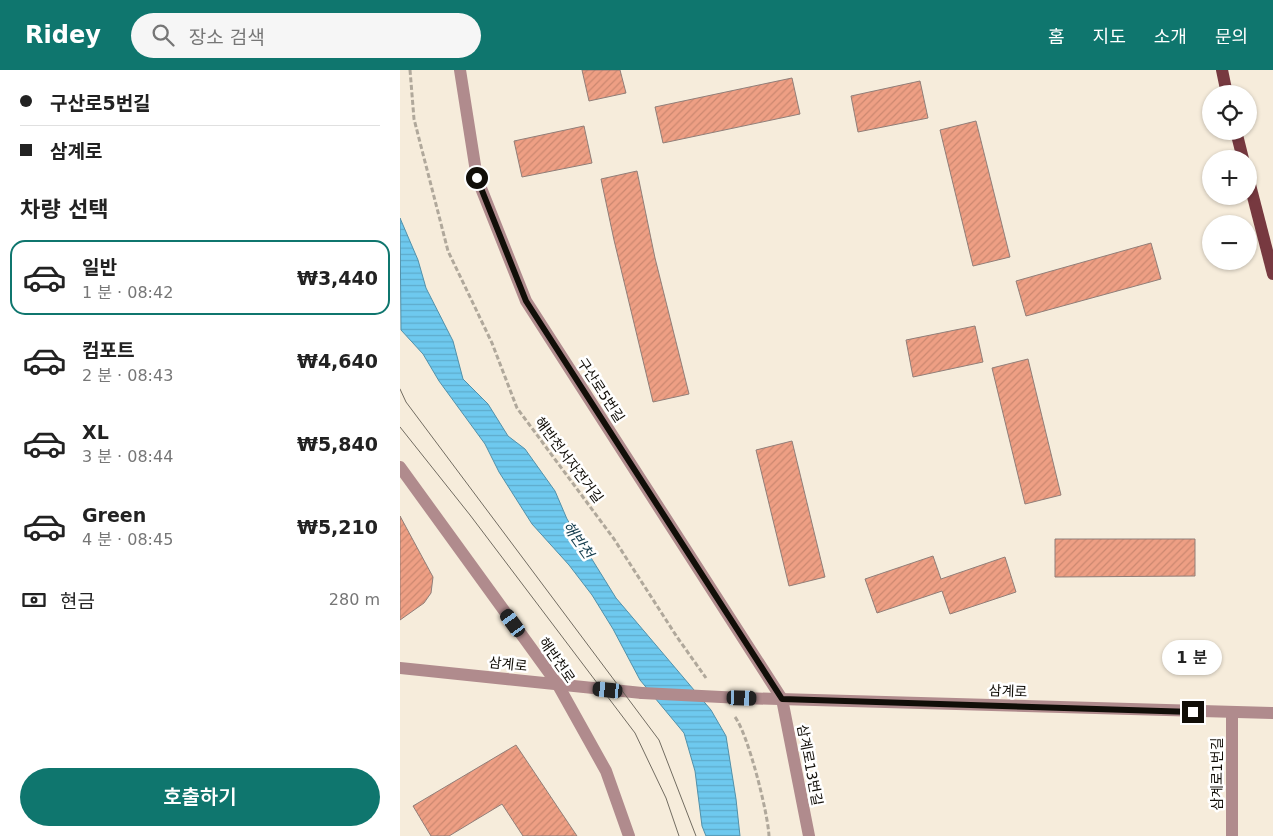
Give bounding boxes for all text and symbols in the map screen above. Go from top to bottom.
search box [131,13,481,58]
text: Ridey [25,21,101,49]
icon: search [149,21,177,49]
text: 장소 검색 [189,26,265,48]
text: 홈 [1048,26,1065,47]
text: 지도 [1093,26,1126,47]
text: 소개 [1154,26,1187,47]
text: 문의 [1215,26,1248,47]
map controls [1202,85,1257,270]
button: locate [1202,85,1257,140]
text: 구산로5번길 [50,92,151,114]
text: 삼계로 [50,140,102,162]
button: + [1202,150,1257,205]
route start [466,167,488,189]
text: 차량 선택 [20,197,109,222]
button: − [1202,215,1257,270]
icon: car [22,255,67,300]
text: 일반 [82,256,117,278]
text: ₩3,440 [297,267,378,289]
text: 1 분 · 08:42 [82,283,173,302]
icon: car [22,338,67,383]
text: 컴포트 [82,339,134,361]
text: ₩4,640 [297,350,378,372]
street label: 구산로5번길 [574,355,628,425]
text: 2 분 · 08:43 [82,366,173,385]
street label: 해반천서자전거길 [532,414,606,506]
icon: car [22,421,67,466]
text: XL [82,421,109,443]
text: ₩5,840 [297,433,378,455]
text: 3 분 · 08:44 [82,447,173,466]
icon: car [22,504,67,549]
text: Green [82,504,146,526]
text: ₩5,210 [297,516,378,538]
water label: 해반천 [559,518,599,564]
text: 4 분 · 08:45 [82,530,173,549]
icon: cash [20,586,48,614]
text: 현금 [60,590,95,612]
text: 280 m [329,590,380,609]
car [498,606,527,640]
street label: 해반천로 [536,634,578,686]
callout: 1 분 [1163,640,1223,674]
text: 1 분 [1176,648,1208,667]
street label: 삼계로 [488,654,528,674]
car [592,681,623,699]
street label: 삼계로 [988,682,1028,700]
car [726,690,757,706]
route end [1182,701,1204,723]
street label: 삼계로13번길 [794,723,826,807]
street label: 삼계로1번길 [1209,737,1225,811]
button: 호출하기 [20,768,380,826]

